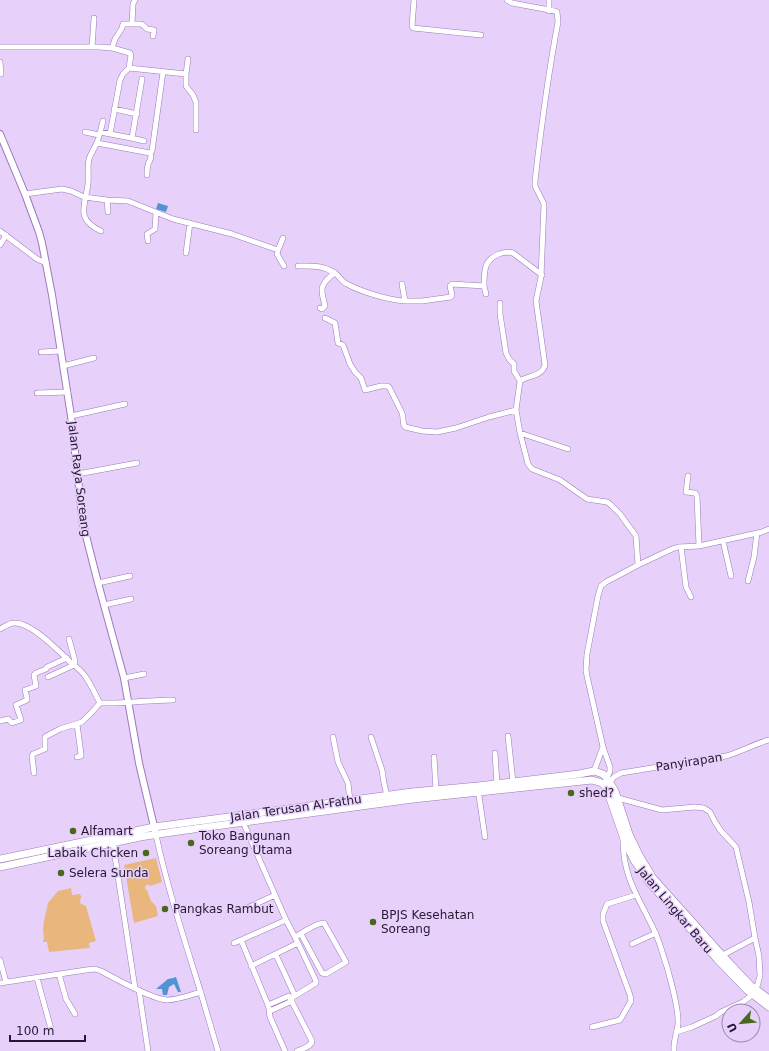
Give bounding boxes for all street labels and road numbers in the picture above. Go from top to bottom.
street label: Jalan Raya Soreang [65,419,93,538]
street label: Panyirapan [655,750,723,774]
street label: Jalan Terusan Al-Fathu [229,792,362,824]
street label: Jalan Lingkar Baru [634,863,715,956]

